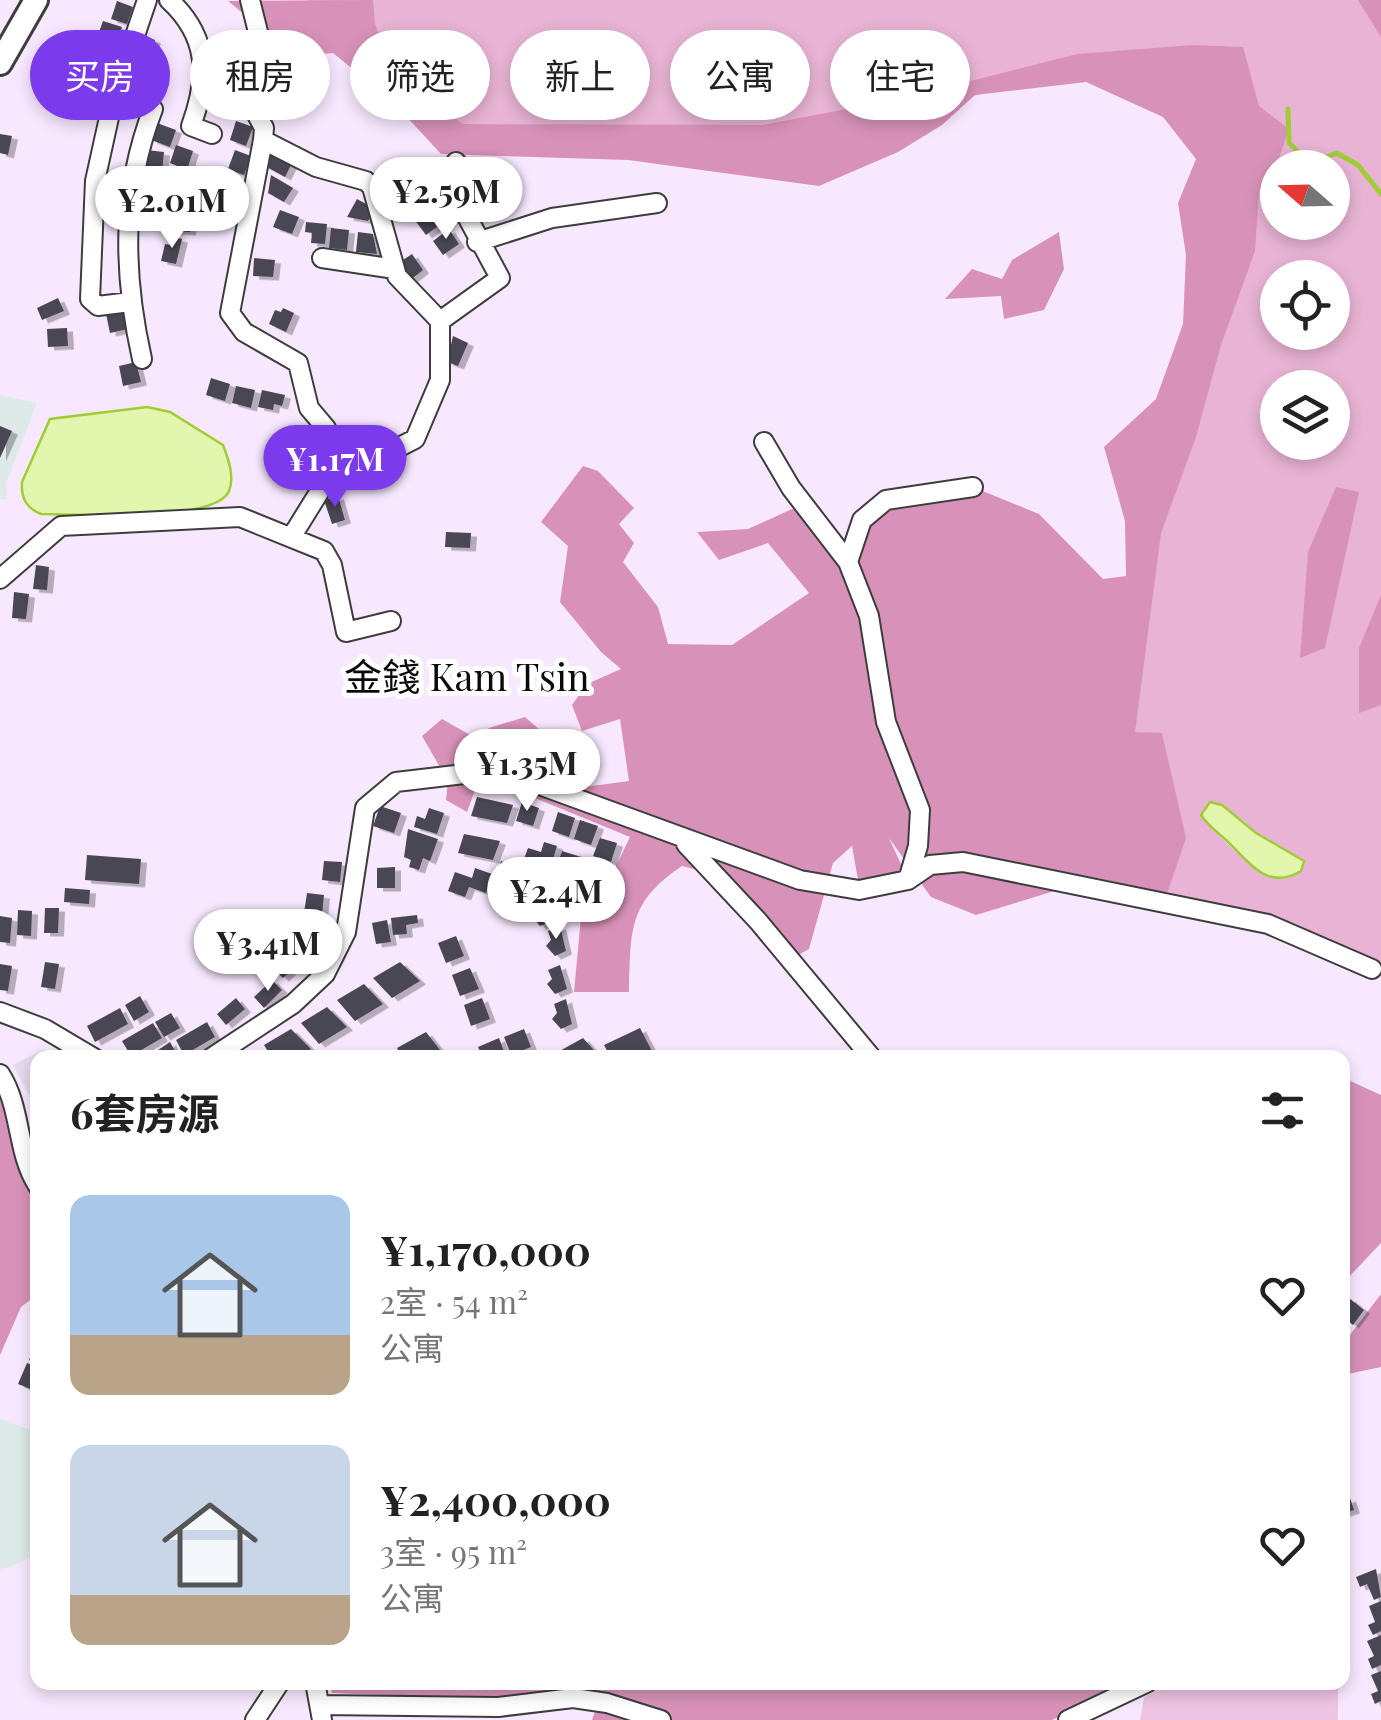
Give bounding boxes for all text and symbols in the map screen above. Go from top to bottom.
chip: 买房 [30,30,170,120]
chip: 租房 [190,30,330,120]
chip: 筛选 [350,30,490,120]
chip: 新上 [510,30,650,120]
chip: 公寓 [670,30,810,120]
chip: 住宅 [830,30,970,120]
north arrow [1260,150,1350,240]
map controls [1260,150,1350,460]
pin: ¥2.59M [365,157,527,242]
pin: ¥2.01M [91,166,253,251]
text: ¥2.59M [392,168,500,211]
text: ¥2.01M [117,177,227,220]
button: locate [1260,260,1350,350]
button: layers [1260,370,1350,460]
pin: ¥1.17M [254,425,416,510]
text: ¥1.17M [285,436,385,479]
district label: 金錢 Kam Tsin [344,650,590,701]
pin: ¥1.35M [446,729,608,814]
text: ¥1.35M [476,740,578,783]
pin: ¥2.4M [486,857,626,942]
text: ¥2.4M [509,868,603,911]
pin: ¥3.41M [187,909,349,994]
text: ¥3.41M [216,920,320,963]
icon: filters [1255,1083,1310,1138]
text: 6套房源 [70,1084,220,1140]
text: ¥1,170,000 [380,1221,591,1277]
icon: home [150,1235,270,1355]
icon: heart [1255,1268,1310,1323]
text: 2室 · 54 m² [380,1279,528,1322]
text: 公寓 [380,1325,444,1368]
text: ¥2,400,000 [380,1471,611,1527]
icon: home [150,1485,270,1605]
icon: heart [1255,1518,1310,1573]
text: 3室 · 95 m² [380,1529,527,1572]
text: 公寓 [380,1575,444,1618]

